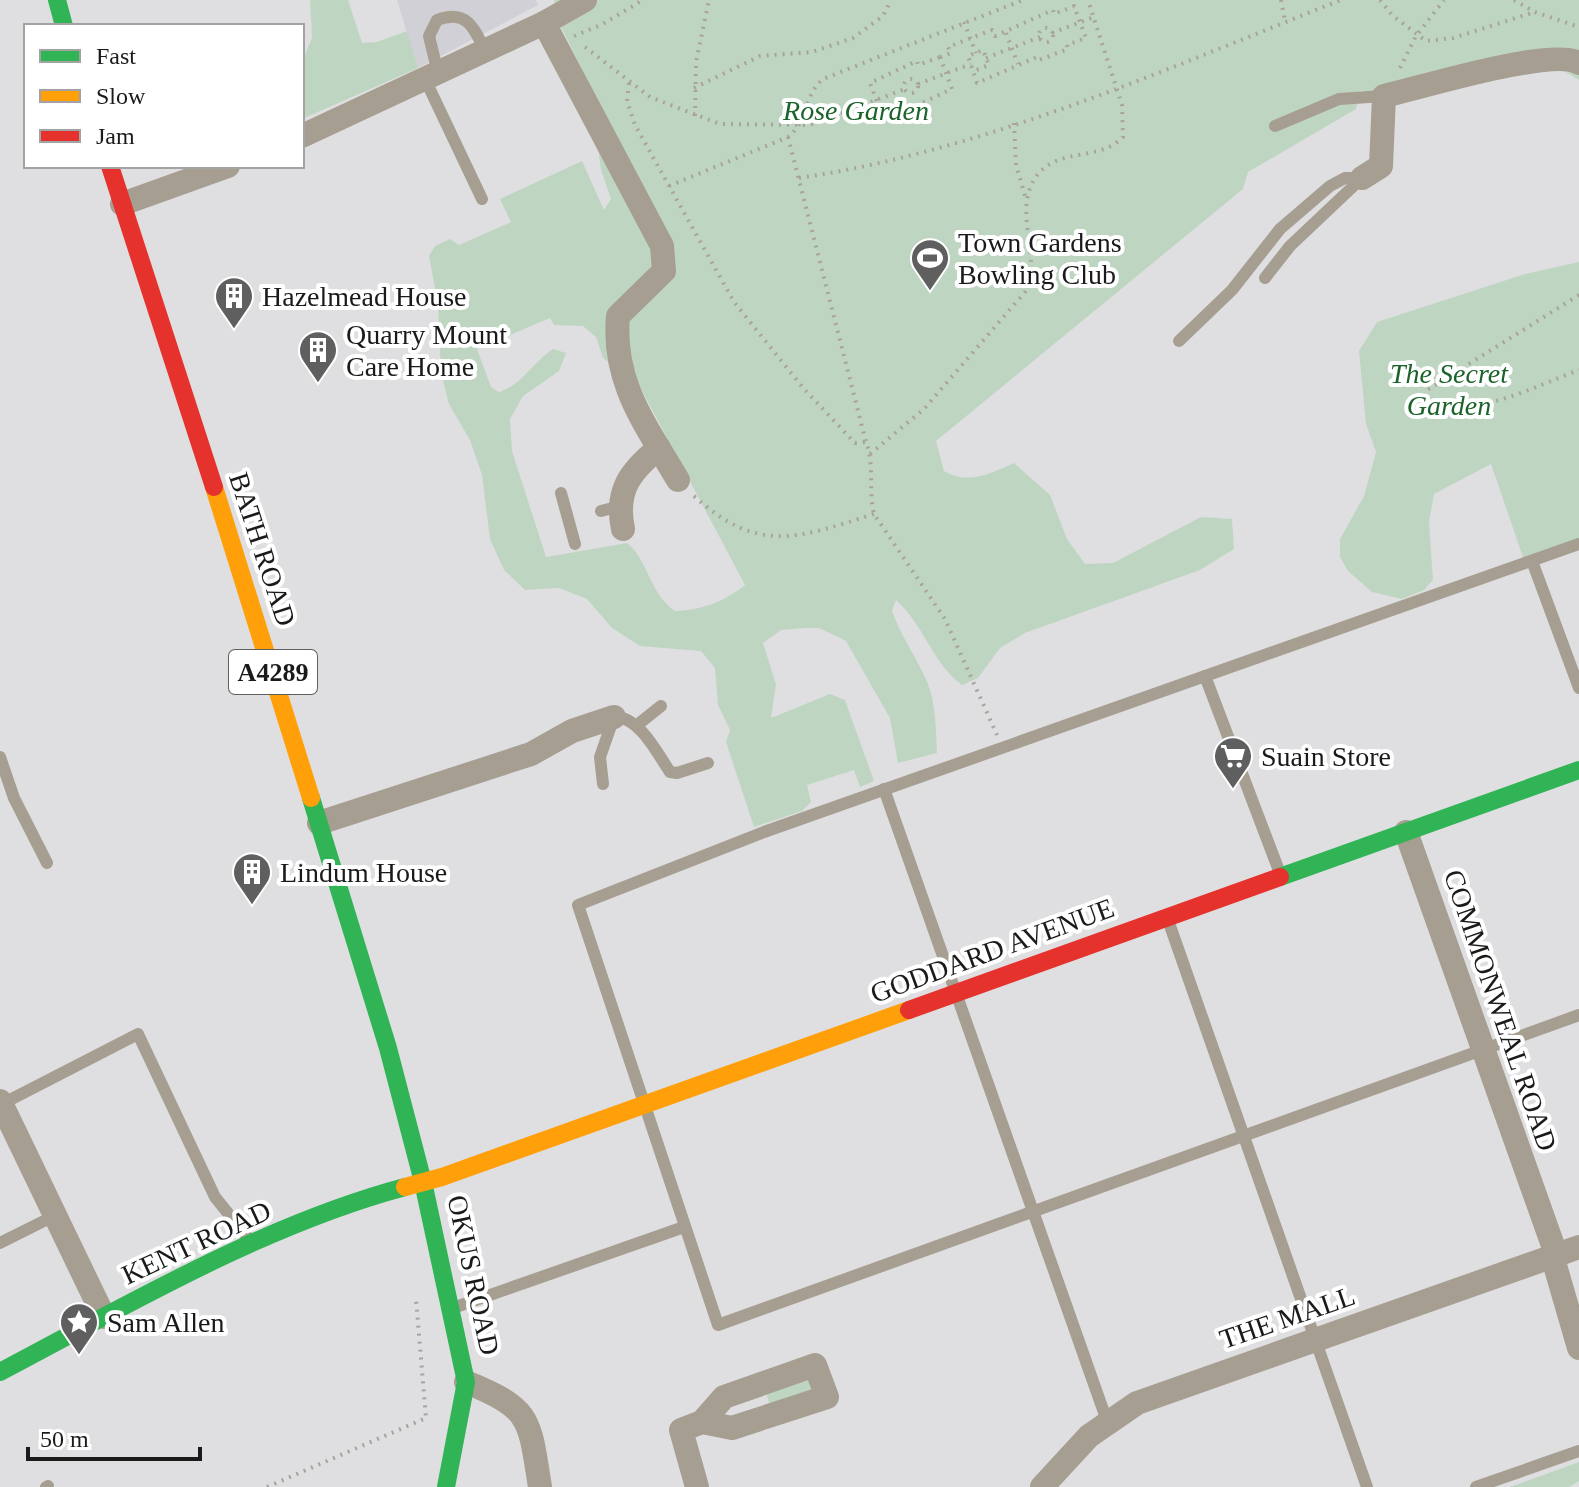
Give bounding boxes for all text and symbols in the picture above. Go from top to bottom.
legend [24,24,304,168]
text: Fast [96,43,136,69]
text: Slow [96,83,146,109]
park label: Rose Garden [782,95,929,126]
text: Jam [96,123,135,149]
place label: Town Gardens Bowling Club [958,227,1122,290]
sports icon: Town Gardens Bowling Club [909,237,951,292]
building icon: Hazelmead House [213,275,255,330]
place label: Hazelmead House [262,281,466,312]
place label: Quarry Mount Care Home [346,319,507,382]
building icon: Quarry Mount Care Home [297,329,339,384]
park label: The Secret Garden [1390,358,1509,421]
street label: BATH ROAD [223,469,302,630]
road number: A4289 [229,650,317,694]
supermarket icon: Suain Store [1212,735,1254,790]
place label: Suain Store [1261,741,1391,772]
building icon: Lindum House [231,851,273,906]
place label: Lindum House [280,857,447,888]
street label: COMMONWEAL ROAD [1438,866,1563,1155]
street label: GODDARD AVENUE [866,892,1118,1009]
street label: OKUS ROAD [441,1192,506,1358]
street label: KENT ROAD [117,1194,275,1290]
street label: THE MALL [1216,1280,1359,1355]
place icon: Sam Allen [58,1301,100,1356]
place label: Sam Allen [107,1307,224,1338]
scale bar [28,1411,200,1461]
text: 50 m [40,1426,89,1452]

